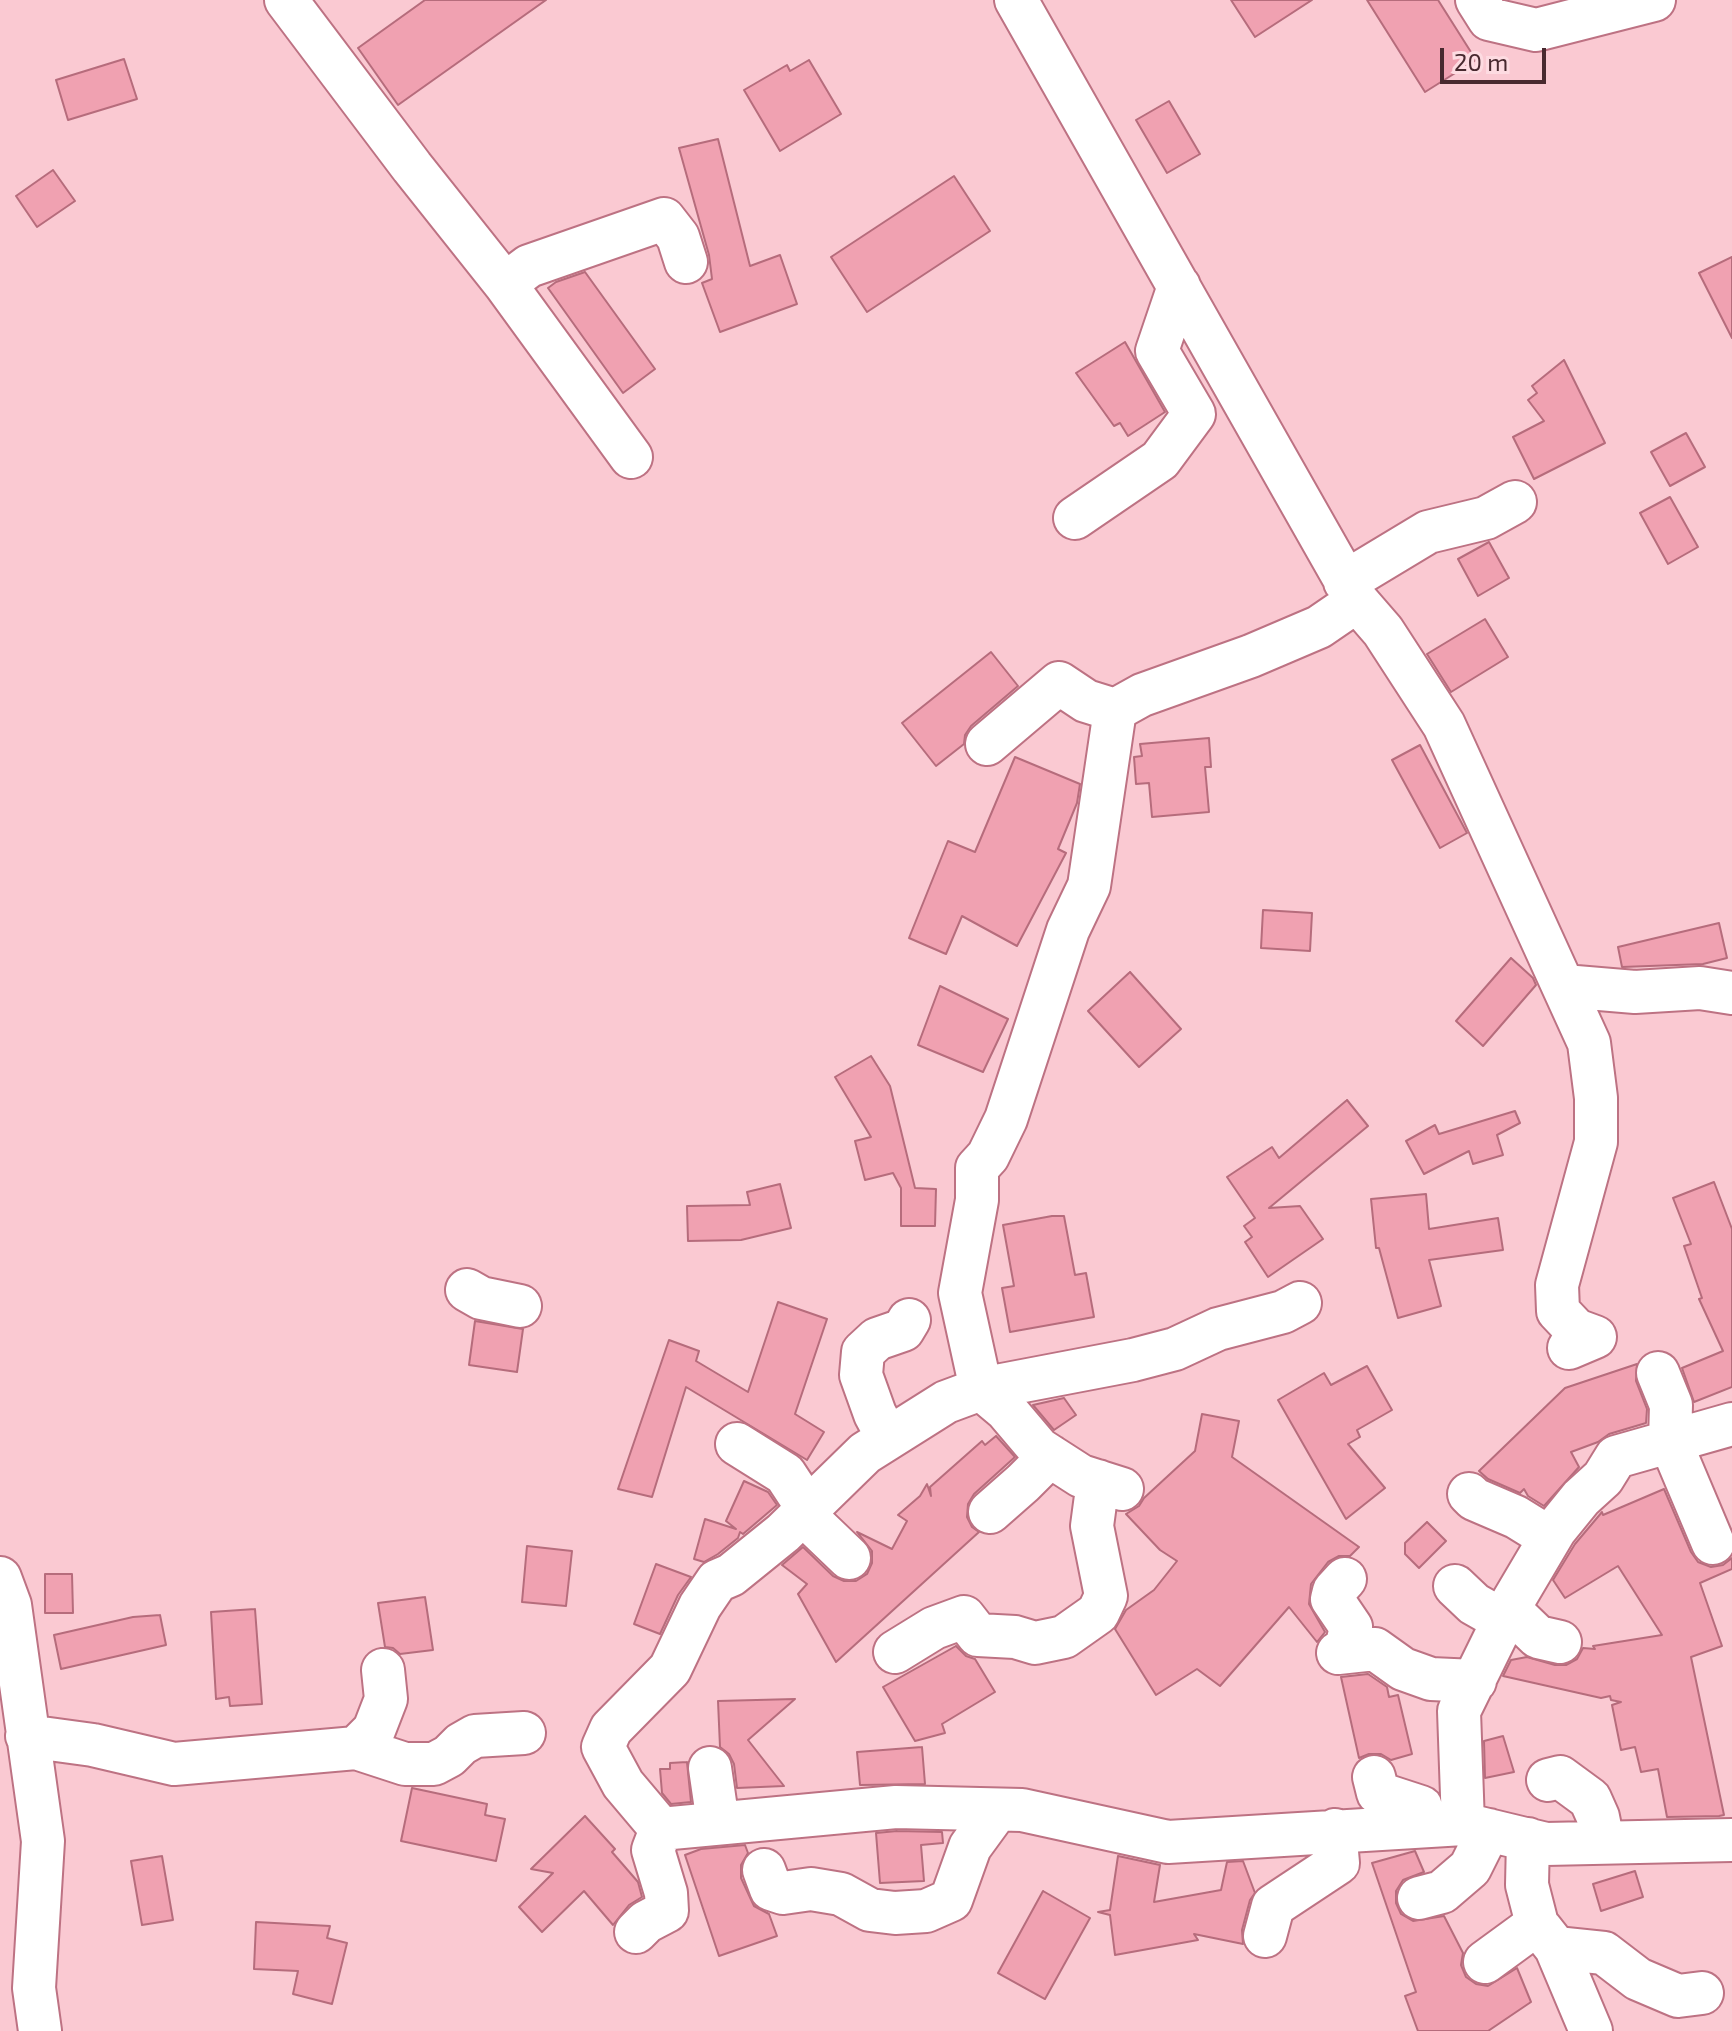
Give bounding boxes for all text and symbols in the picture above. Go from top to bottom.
scale bar [1444,32,1550,82]
text: 20 m [1454,47,1508,76]

